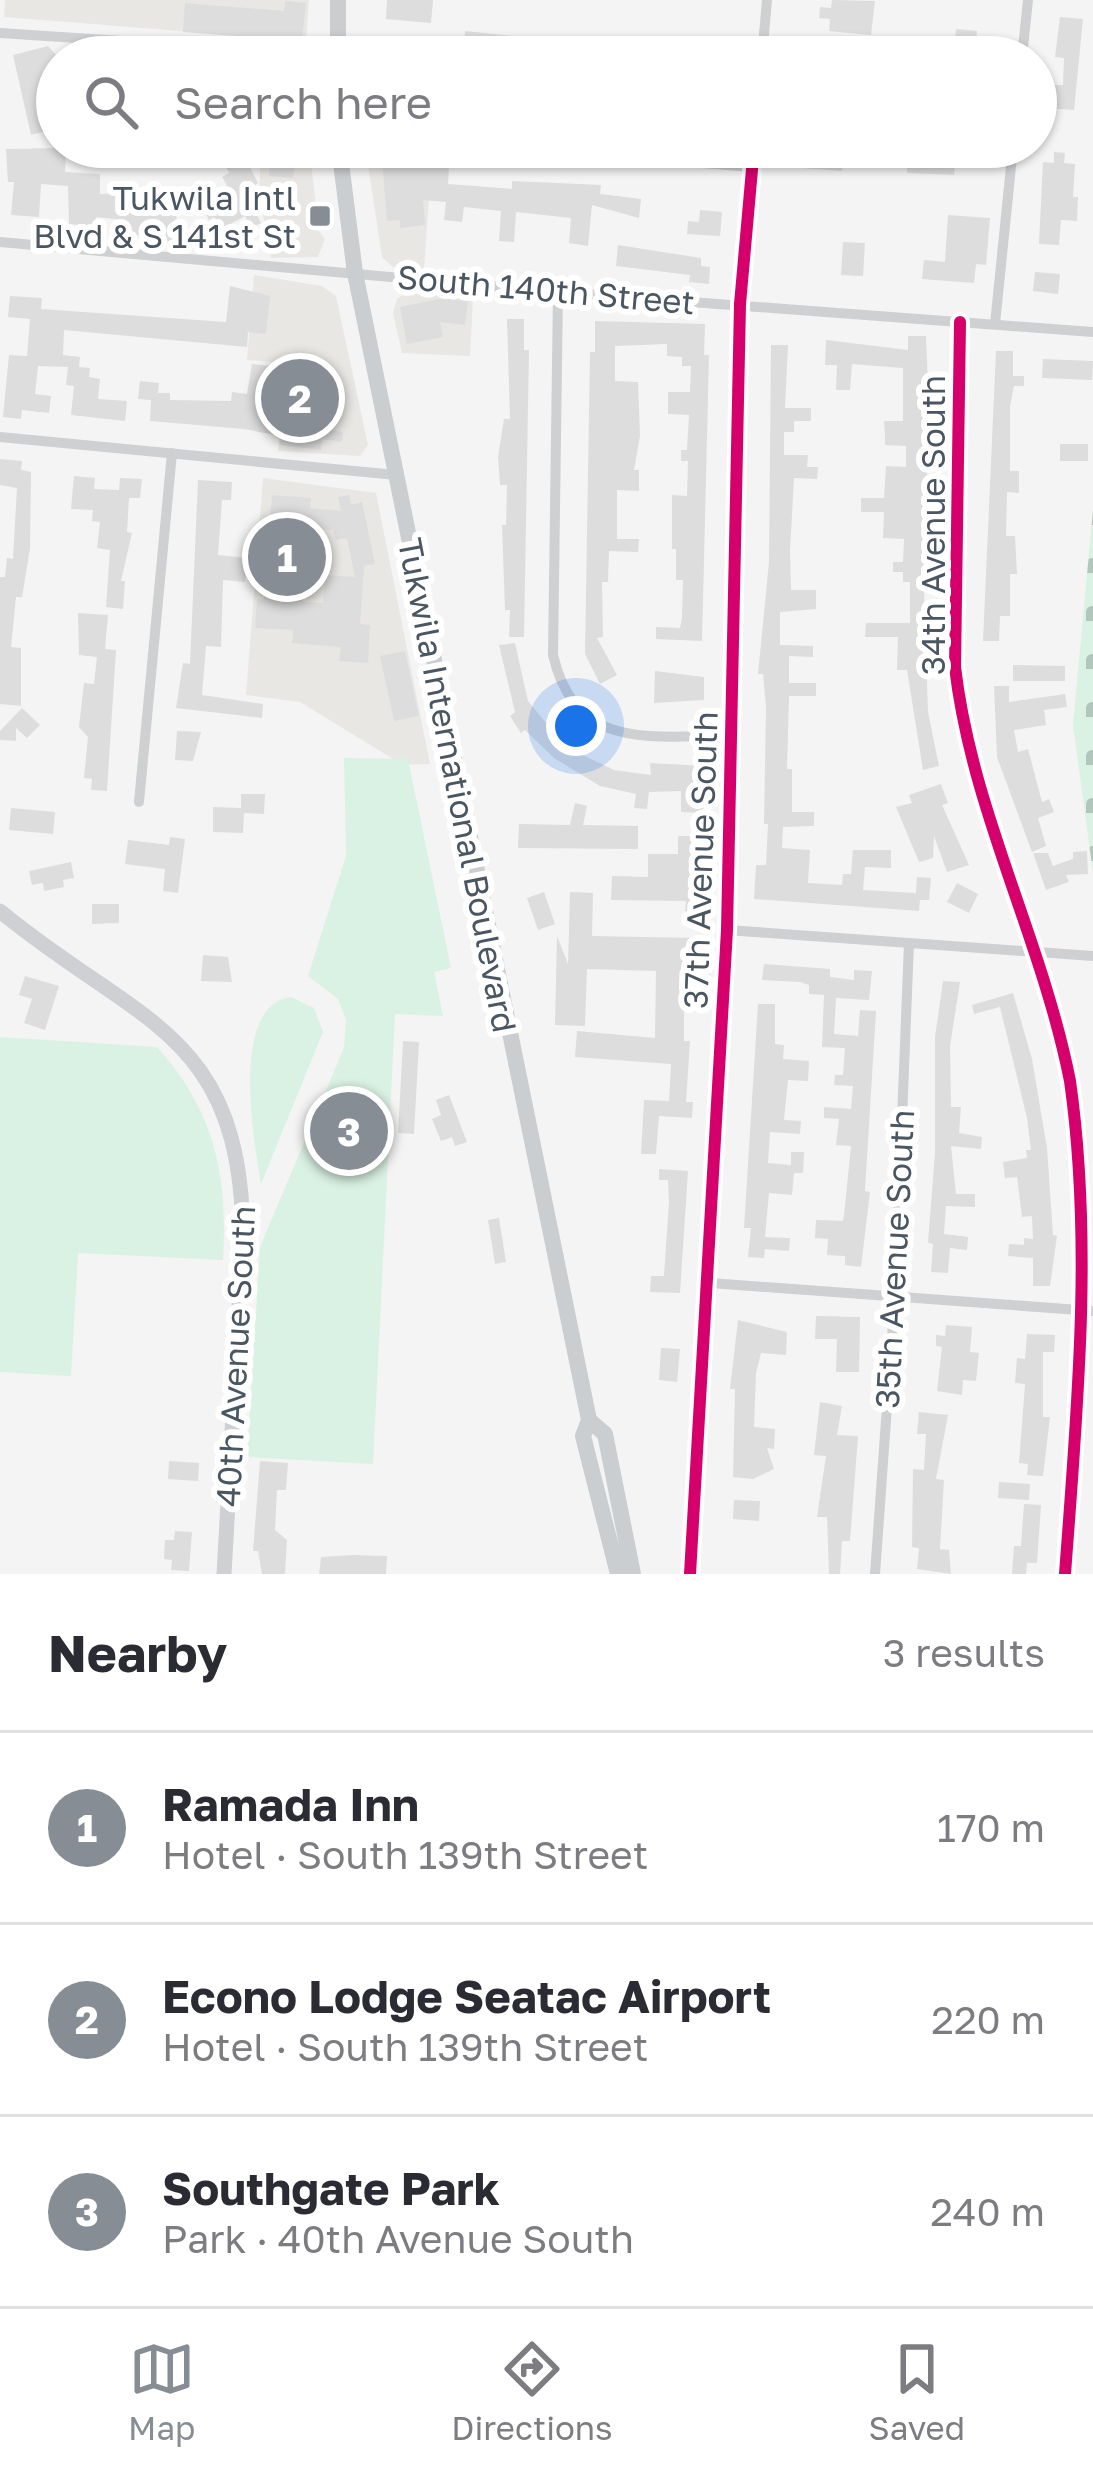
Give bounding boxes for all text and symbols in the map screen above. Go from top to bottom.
search box [36,36,1057,168]
icon: search [78,69,144,135]
text: Search here [174,75,432,129]
place label: Tukwila Intl Blvd & S 141st St [33,178,296,255]
marker: Tukwila Intl Blvd & S 141st St [307,203,333,229]
street label: South 140th Street [396,257,696,321]
pin: 2 [261,353,339,443]
street label: 34th Avenue South [913,375,952,675]
pin: 1 [248,512,326,602]
street label: Tukwila International Boulevard [391,535,525,1035]
your location [546,696,606,756]
street label: 37th Avenue South [675,711,725,1009]
pin: 3 [310,1086,388,1176]
street label: 35th Avenue South [867,1109,921,1409]
street label: 40th Avenue South [208,1204,262,1508]
text: Nearby [48,1622,227,1683]
text: 3 results [883,1629,1045,1676]
text: Ramada Inn [162,1777,419,1831]
text: 1 [77,1804,97,1851]
text: 170 m [937,1804,1045,1851]
text: Hotel · South 139th Street [162,1831,648,1878]
text: Econo Lodge Seatac Airport [162,1969,771,2023]
text: 2 [75,1996,99,2043]
text: 220 m [931,1996,1045,2043]
text: Hotel · South 139th Street [162,2023,648,2070]
text: Southgate Park [162,2161,500,2215]
text: 3 [75,2188,99,2235]
text: 240 m [930,2188,1045,2235]
text: Park · 40th Avenue South [162,2215,634,2262]
tab: Map [128,2336,195,2447]
tab: Directions [451,2336,613,2447]
tab: Saved [869,2336,965,2447]

